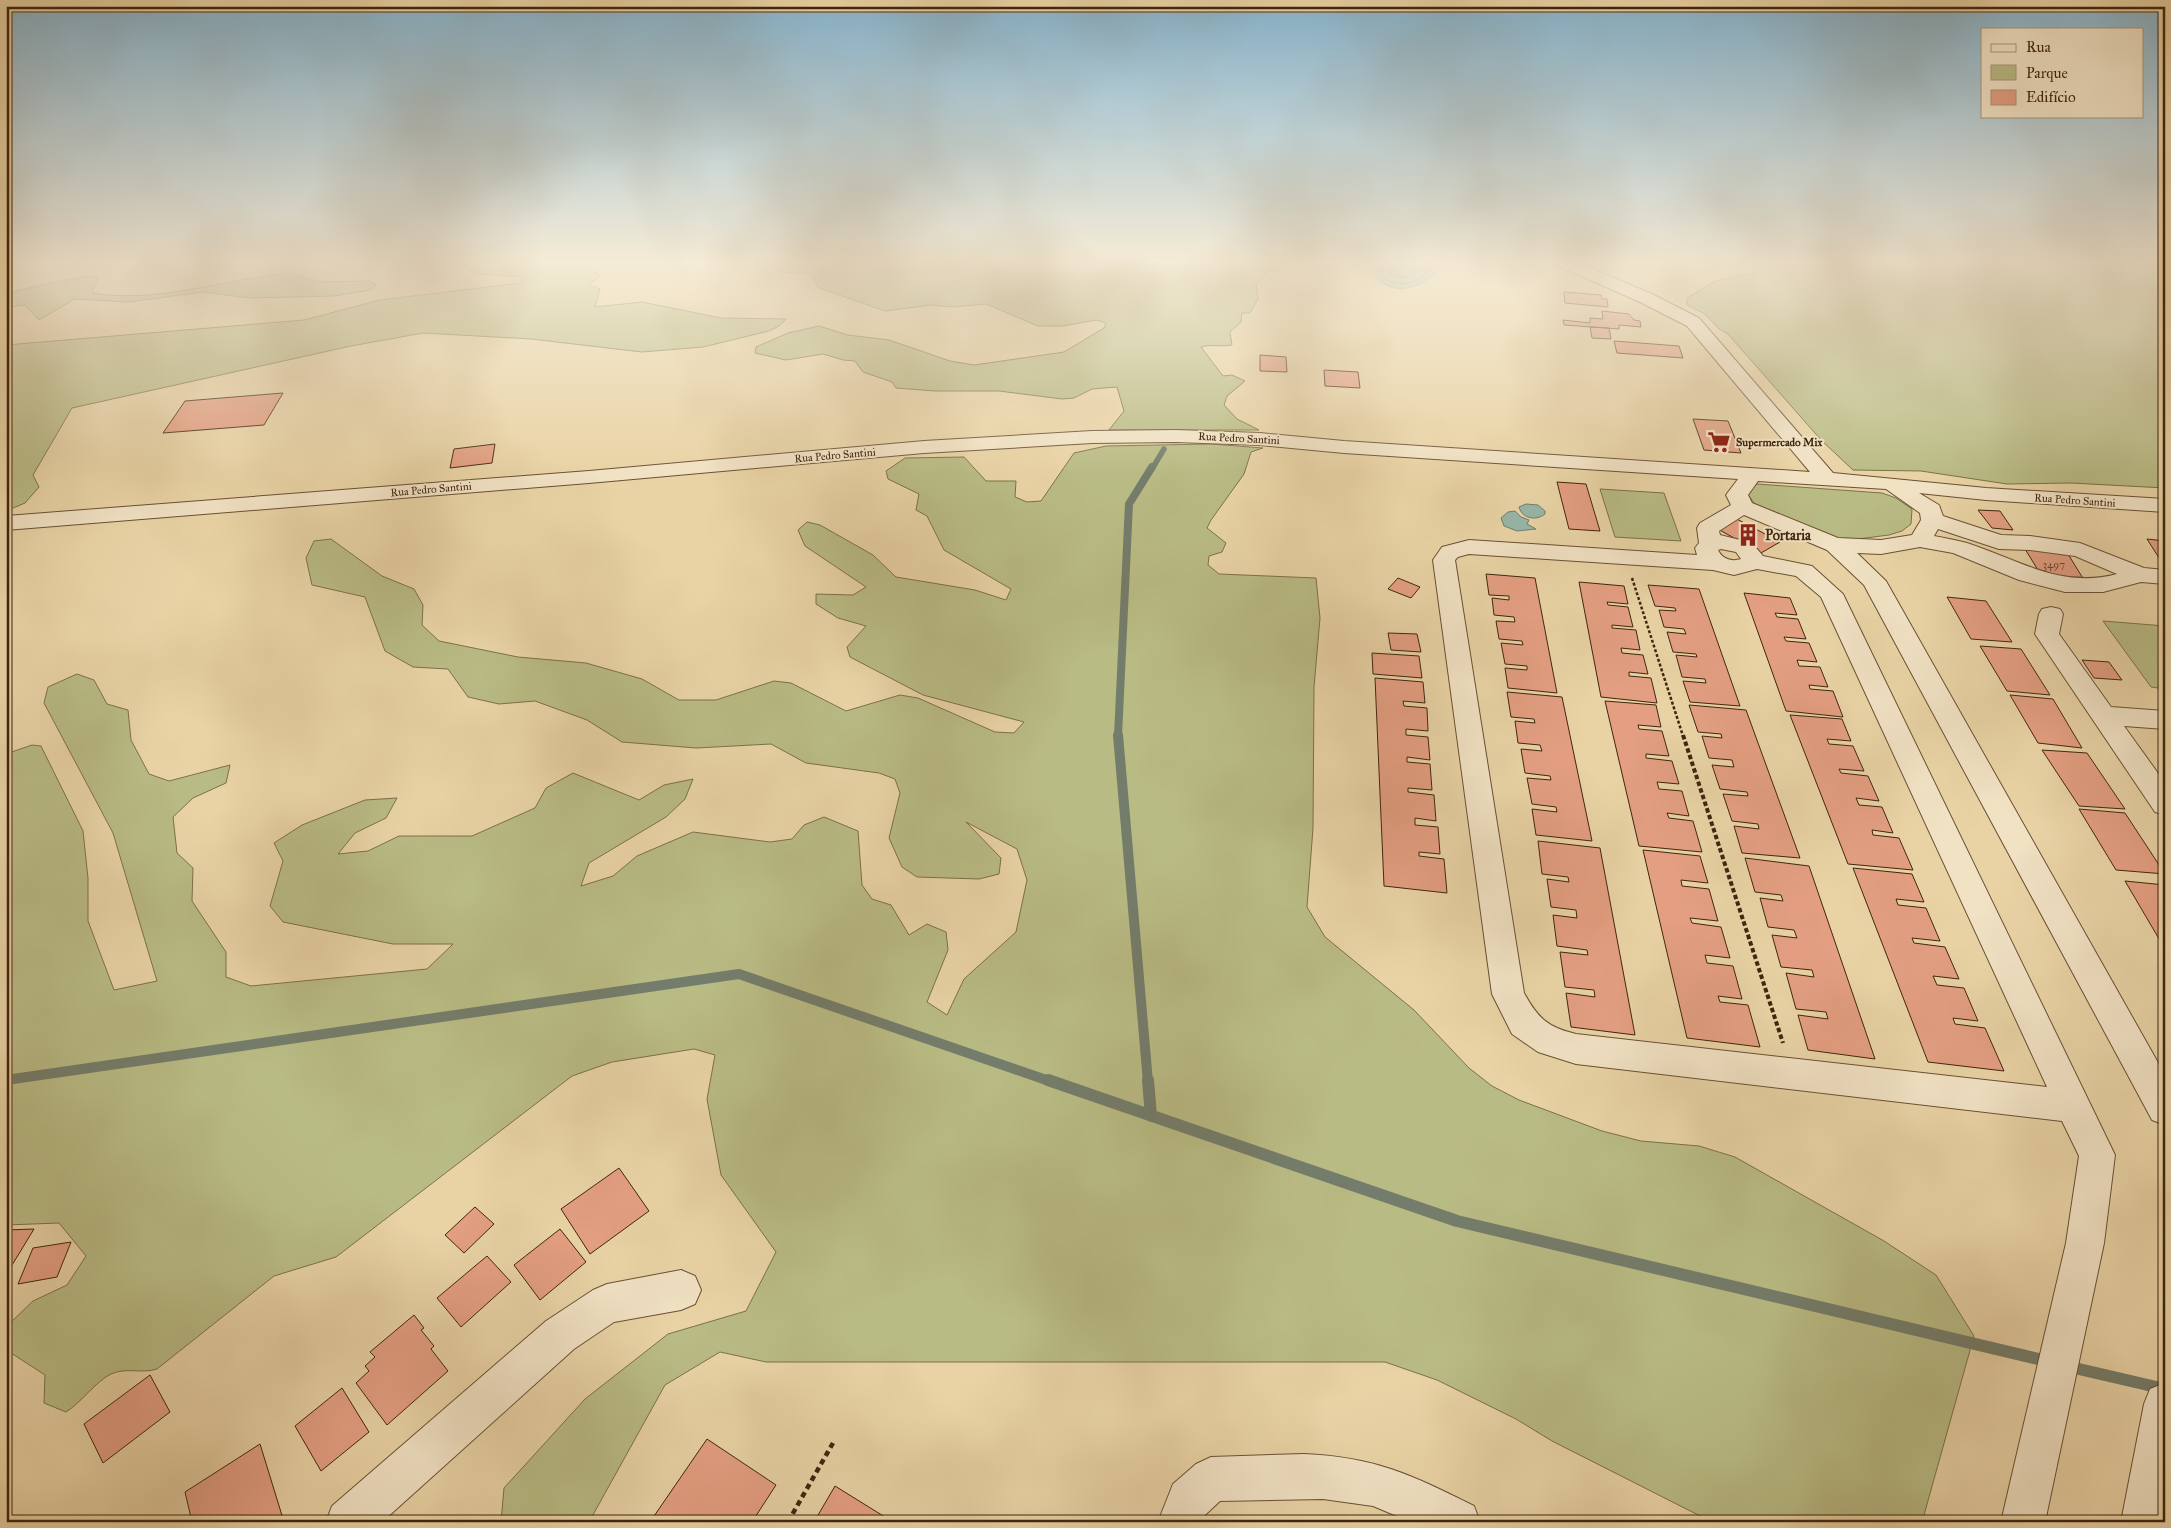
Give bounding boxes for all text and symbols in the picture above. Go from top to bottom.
legend [1981,28,2144,118]
text: Rua [2026,38,2051,56]
text: Parque [2026,64,2068,83]
text: Edifício [2026,88,2076,106]
supermarket icon: Supermercado Mix [1706,429,1732,455]
street label: Rua Pedro Santini [1198,430,1280,447]
place label: Supermercado Mix [1736,436,1822,450]
street label: Rua Pedro Santini [794,445,876,466]
street label: Rua Pedro Santini [390,479,472,500]
street label: Rua Pedro Santini [2034,491,2116,510]
building icon: Portaria [1735,522,1761,548]
place label: Portaria [1765,527,1812,544]
house number: 3497 [2043,558,2065,571]

